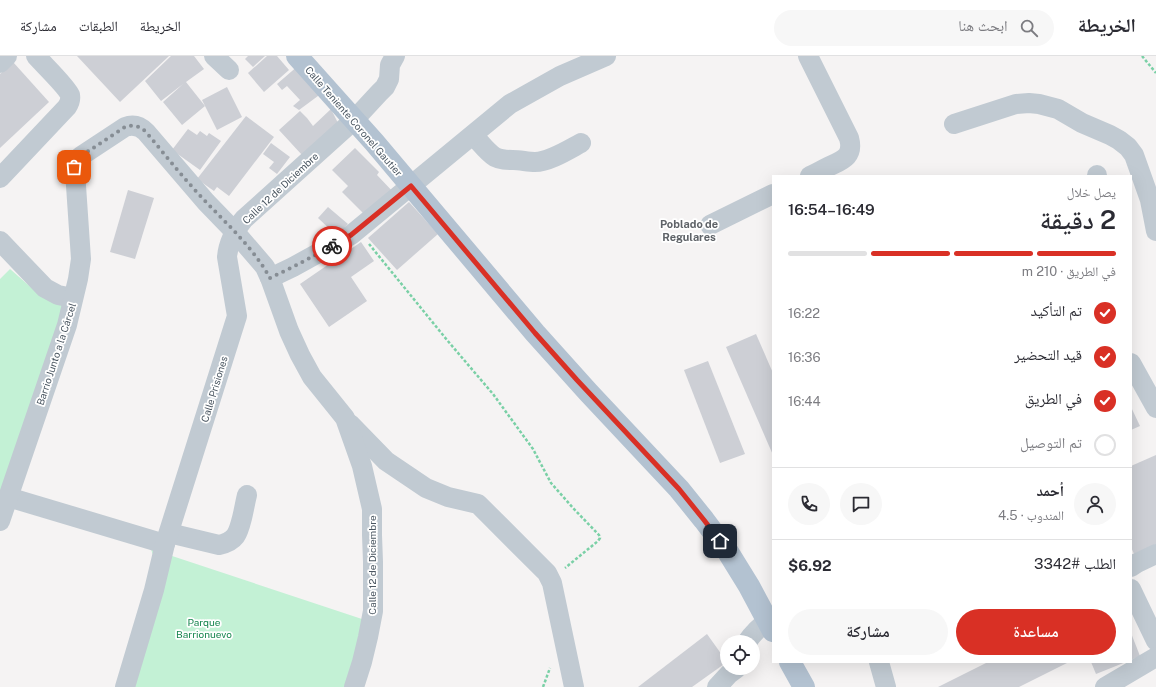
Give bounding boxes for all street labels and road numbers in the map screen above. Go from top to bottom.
street label: Calle Teniente Coronel Gautier [303,64,405,178]
street label: Calle 12 de Diciembre [240,149,321,226]
street label: Barrio Junto a la Cárcel [34,301,78,407]
street label: Calle Prisiones [198,355,230,423]
street label: Calle 12 de Diciembre [366,515,378,615]

